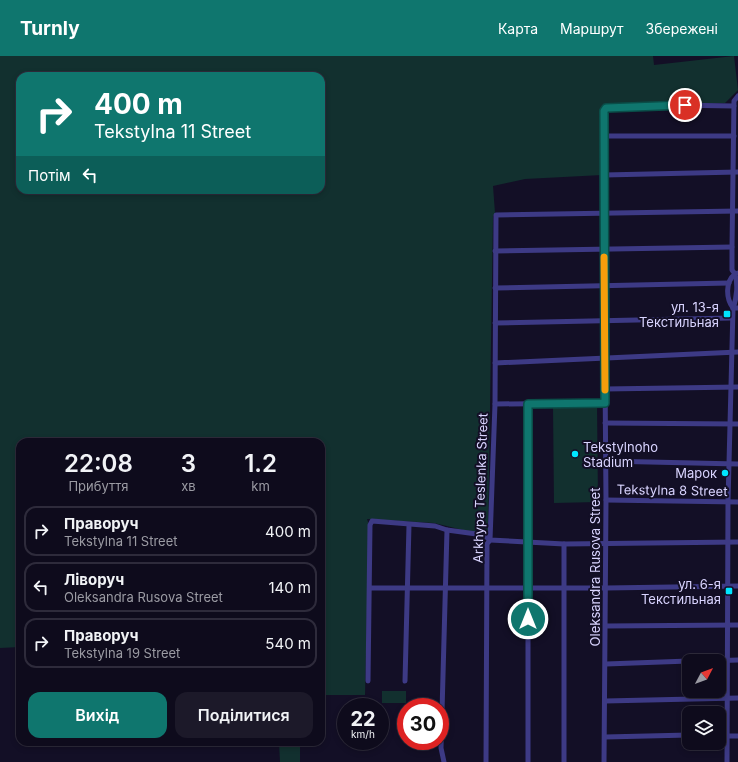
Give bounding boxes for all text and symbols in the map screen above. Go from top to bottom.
text: Turnly [20,17,80,40]
text: Карта [498,20,538,37]
text: Маршрут [560,20,624,37]
text: Збережені [646,20,718,37]
text: 400 m [94,87,183,121]
icon: right [28,88,80,140]
pin [668,88,702,122]
icon: arrive [674,94,696,116]
text: Tekstylna 11 Street [94,121,251,142]
icon: left [79,164,101,186]
text: Потім [28,166,71,185]
place label: ул. 13-я Текстильная [639,299,719,330]
marker: ул. 13-я Текстильная [722,309,732,319]
street label: Arkhypa Teslenka Street [469,413,491,563]
place label: Tekstylnoho Stadium [583,439,658,470]
text: 22:08 [64,449,133,478]
text: 3 [181,449,196,478]
text: 1.2 [244,449,277,478]
marker: Tekstylnoho Stadium [570,449,580,459]
place label: Марок [675,465,717,481]
marker: Марок [720,468,730,478]
text: Прибуття [68,478,128,494]
text: хв [181,478,196,494]
text: km [251,478,270,494]
street label: Tekstylna 8 Street [616,481,728,499]
street label: Oleksandra Rusova Street [587,488,603,646]
text: Праворуч [64,514,138,533]
icon: right [30,520,52,542]
text: 400 m [265,522,311,541]
text: Tekstylna 11 Street [64,533,178,549]
text: Ліворуч [64,570,124,589]
icon: left [30,576,52,598]
place label: ул. 6-я Текстильная [641,576,721,607]
text: 140 m [268,578,311,597]
marker: ул. 6-я Текстильная [724,586,734,596]
text: Oleksandra Rusova Street [64,589,223,605]
position arrow [507,598,549,640]
text: Праворуч [64,626,138,645]
icon: right [30,632,52,654]
text: 540 m [265,634,311,653]
text: Tekstylna 19 Street [64,645,180,661]
north arrow [682,654,726,698]
map controls [682,654,726,750]
button: Вихід [28,692,167,738]
button: Поділитися [175,692,313,738]
speed limit sign: 30 [397,698,449,750]
button: layers [682,706,726,750]
text: 22 [350,707,376,731]
text: km/h [351,728,375,740]

